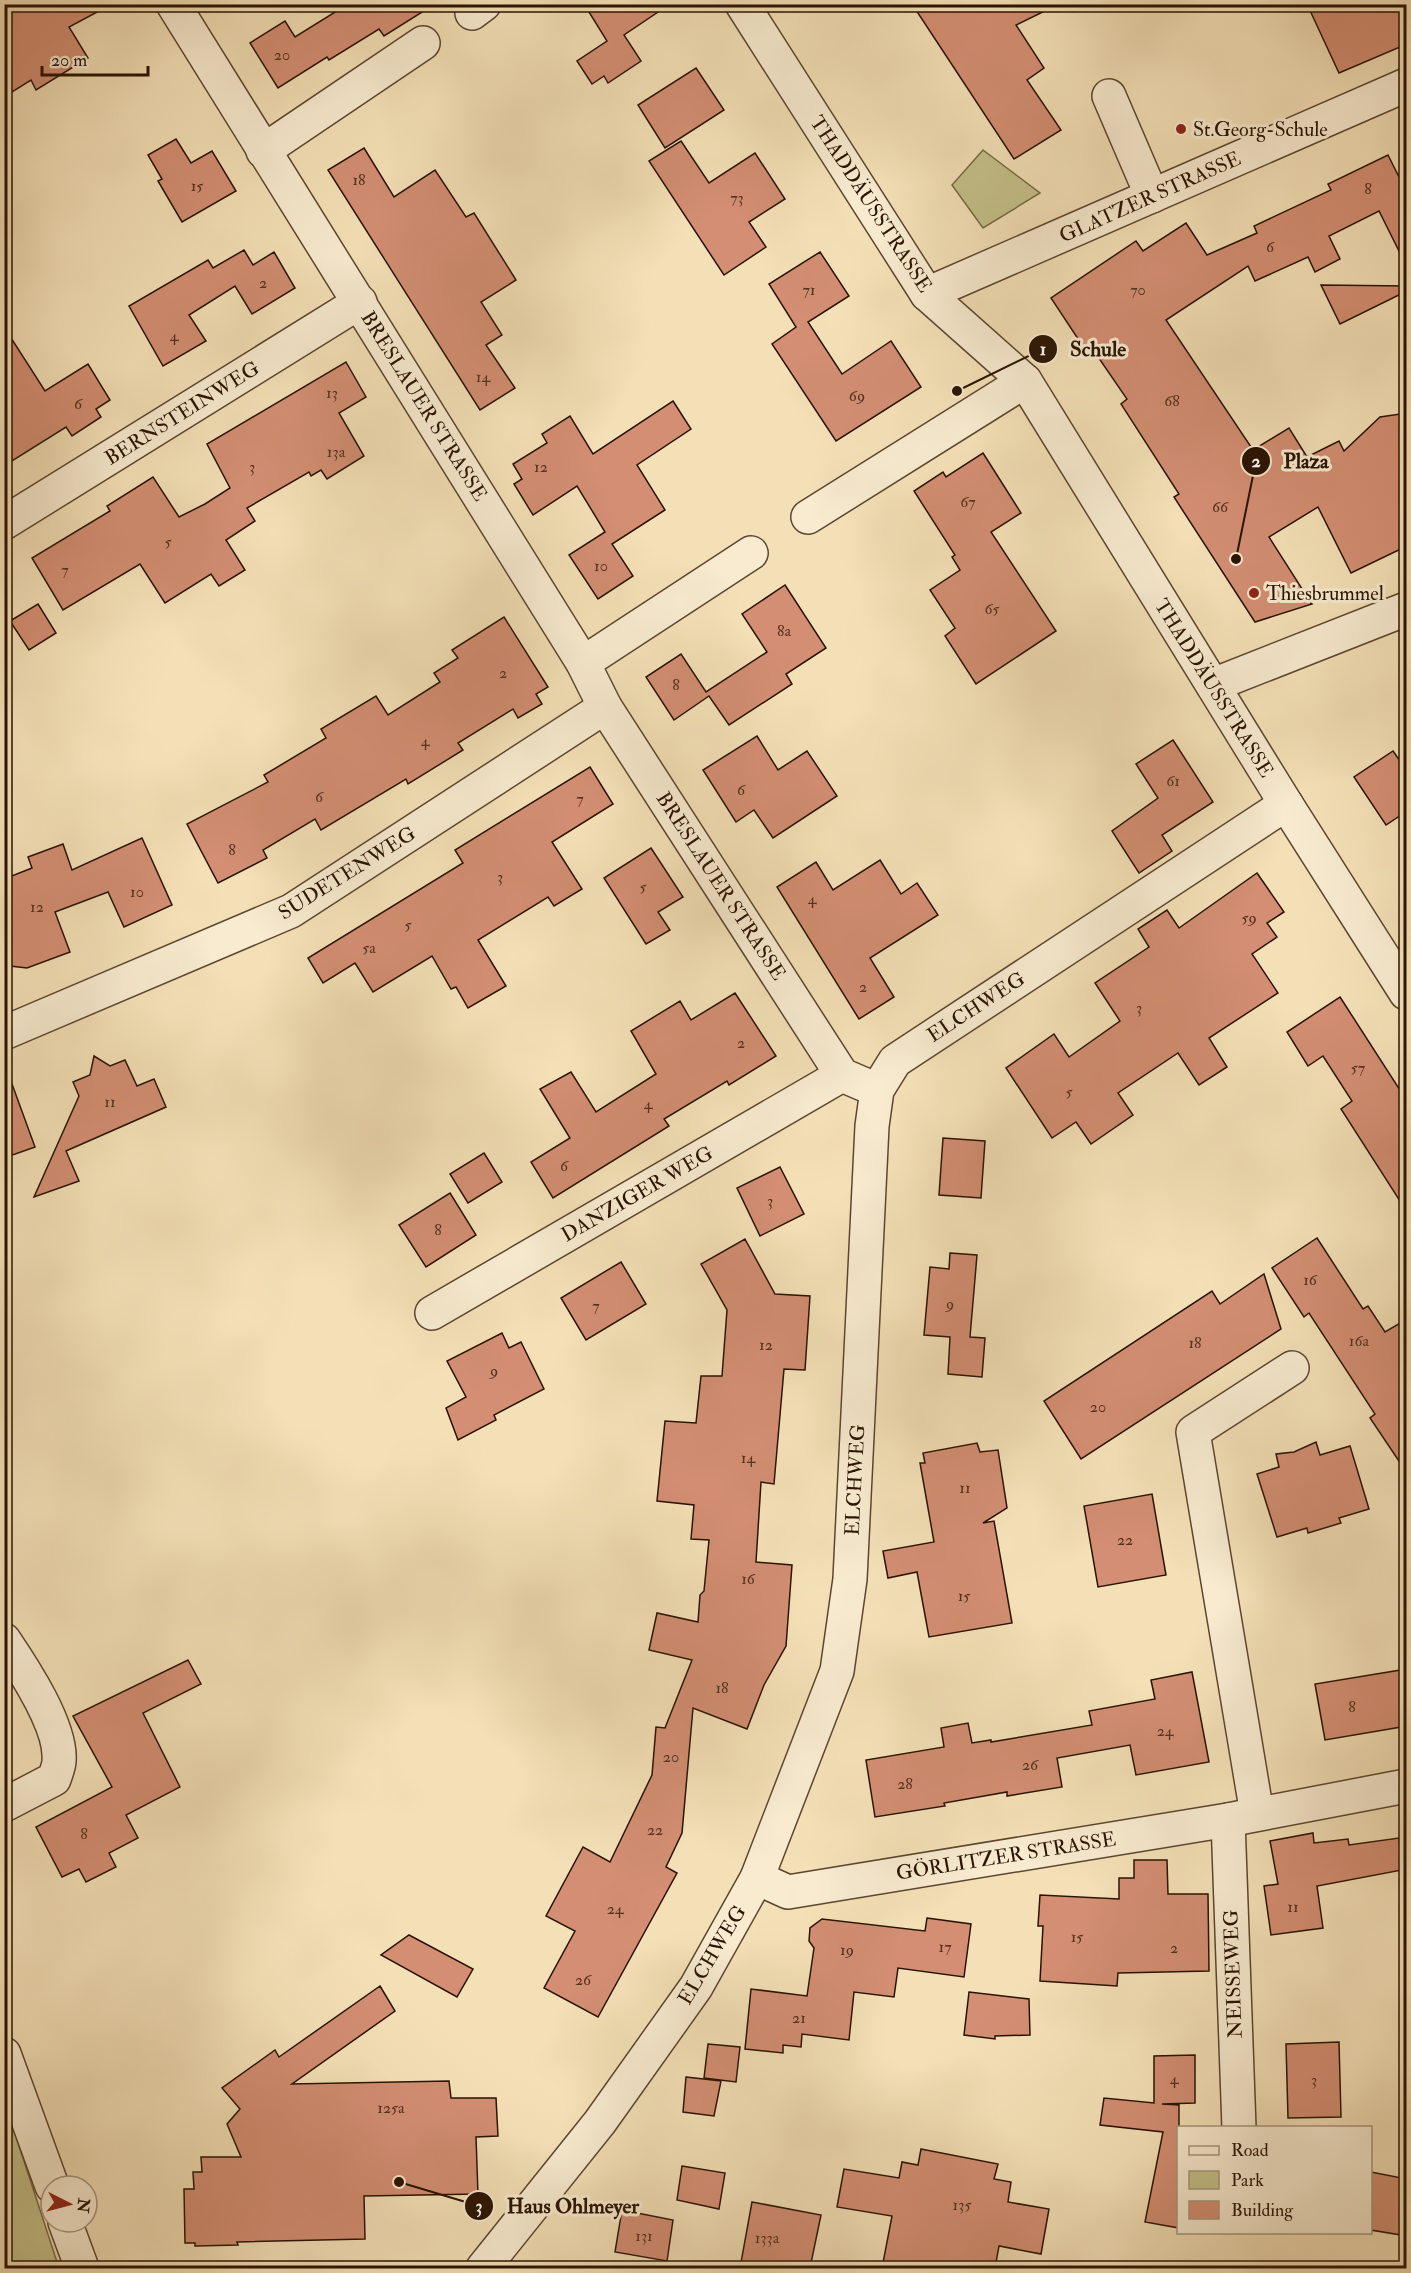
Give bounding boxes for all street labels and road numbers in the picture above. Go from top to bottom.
street label: THADDÄUSSTRASSE [804,111,938,297]
street label: GLATZER STRASSE [1055,146,1245,248]
street label: BRESLAUER STRASSE [355,306,493,506]
street label: BERNSTEINWEG [100,355,264,471]
street label: THADDÄUSSTRASSE [1149,594,1279,782]
street label: BRESLAUER STRASSE [651,787,791,985]
street label: SUDETENWEG [274,821,420,925]
street label: ELCHWEG [922,966,1030,1048]
street label: DANZIGER WEG [557,1140,717,1248]
street label: ELCHWEG [840,1423,870,1536]
street label: GÖRLITZER STRASSE [894,1826,1118,1886]
street label: ELCHWEG [673,1901,752,2009]
street label: NEISSEWEG [1218,1909,1248,2039]

